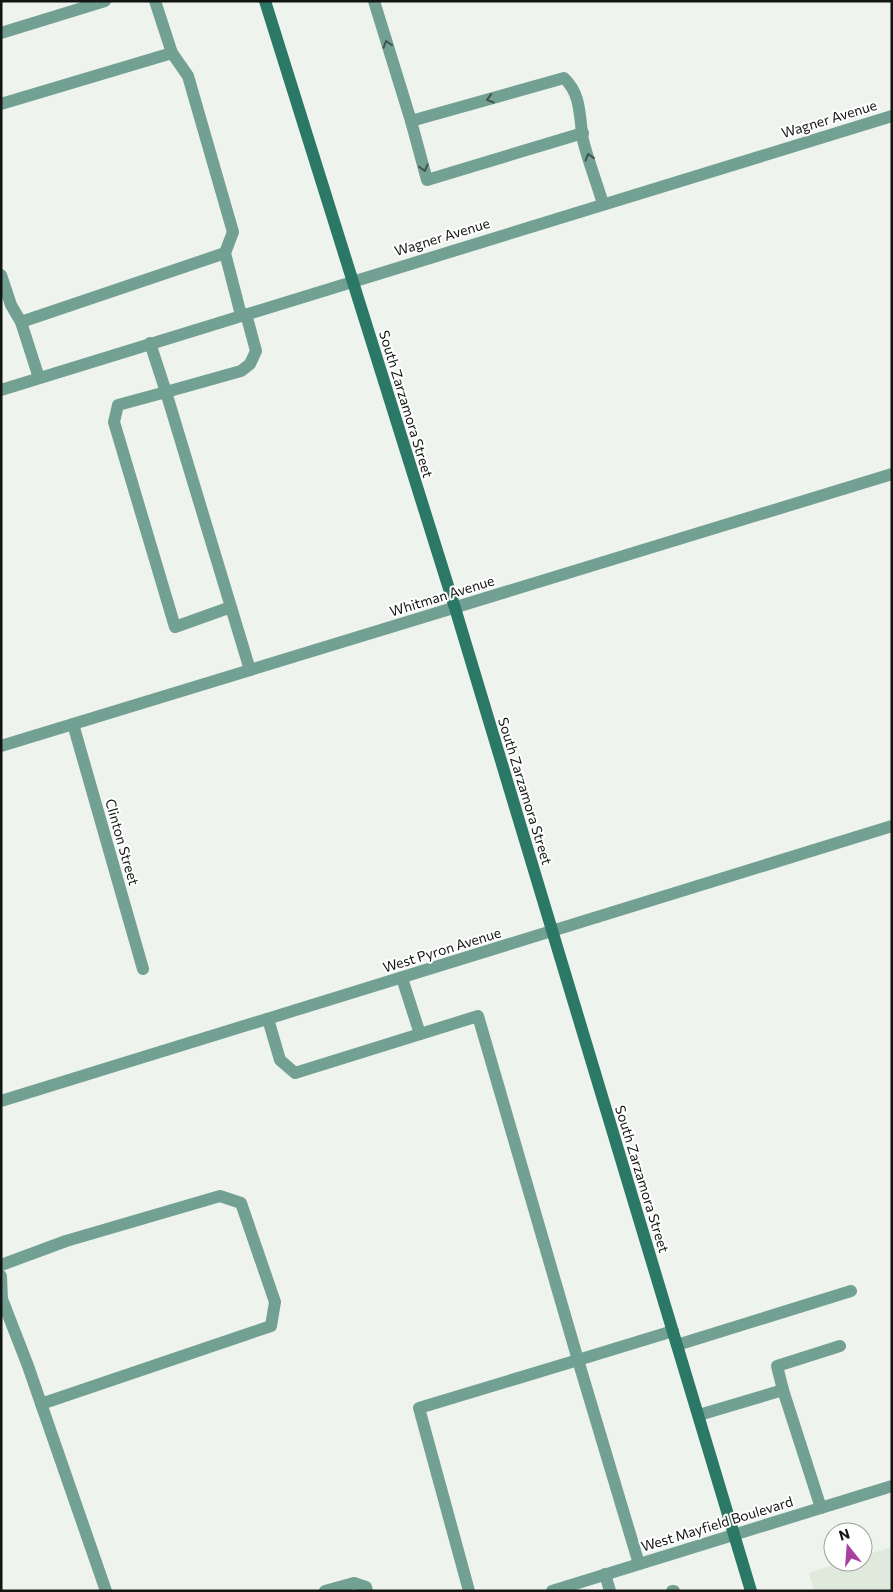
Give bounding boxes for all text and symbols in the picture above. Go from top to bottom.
one-way arrow [383,40,393,48]
one-way arrow [486,93,494,103]
street label: Wagner Avenue [779,96,879,141]
one-way arrow [585,154,595,162]
one-way arrow [419,164,429,172]
street label: Wagner Avenue [392,214,492,259]
street label: South Zarzamora Street [376,328,437,480]
street label: Whitman Avenue [387,572,496,620]
street label: South Zarzamora Street [495,715,556,867]
street label: Clinton Street [102,797,143,887]
street label: West Pyron Avenue [381,923,503,976]
street label: South Zarzamora Street [612,1103,673,1255]
street label: West Mayfield Boulevard [639,1492,795,1555]
north arrow [823,1522,873,1572]
text: N [837,1524,852,1544]

